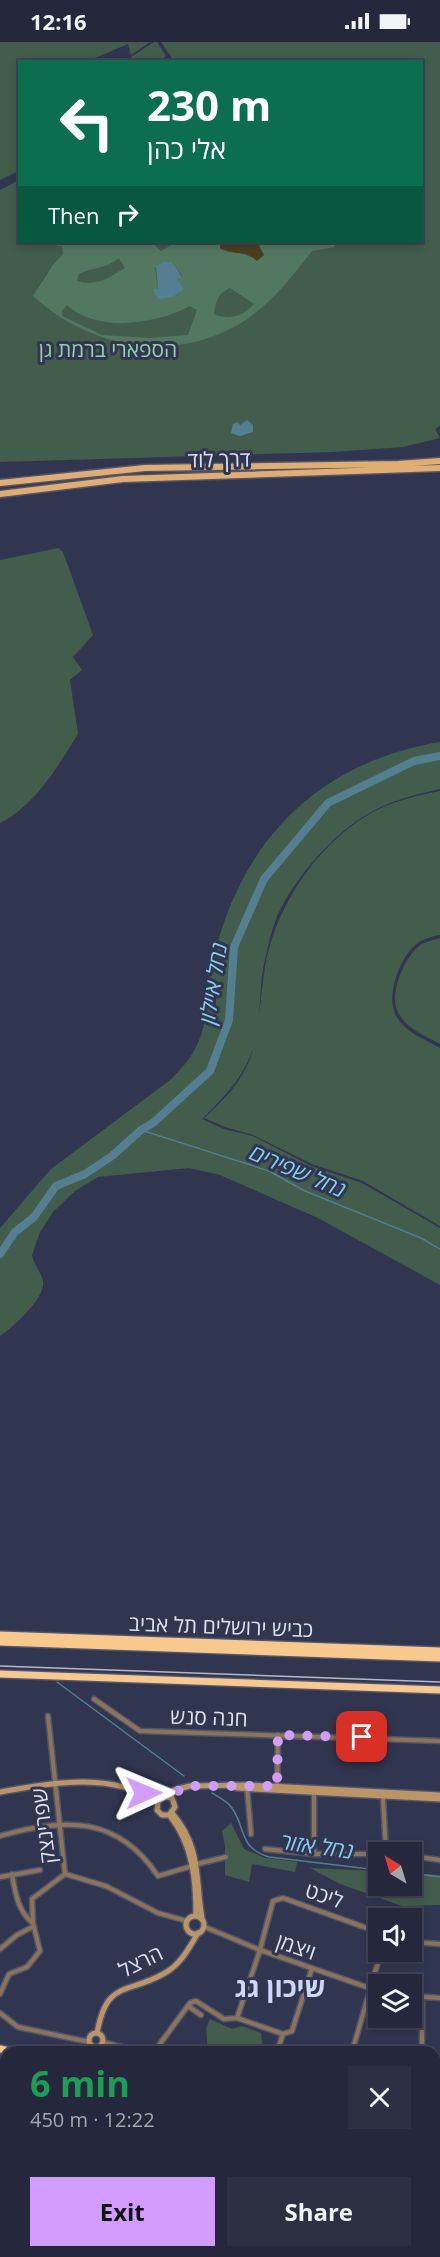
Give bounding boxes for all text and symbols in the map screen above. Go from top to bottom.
text: 12:16 [30,6,87,36]
text: 230 m [147,76,271,133]
icon: left [48,84,126,162]
text: אלי כהן [147,130,226,167]
icon: right [111,198,144,231]
text: Then [48,200,99,230]
park label: הספארי ברמת גן [39,335,177,363]
street label: דרך לוד [187,444,251,474]
water label: נחל איילון [191,940,233,1027]
water label: נחל שפירים [246,1137,351,1204]
street label: כביש ירושלים תל אביב [128,1609,314,1643]
street label: חנה סנש [170,1702,248,1732]
pin [336,1711,387,1762]
icon: arrive [345,1720,378,1753]
position arrow [112,1761,176,1825]
street label: שפרינצק [24,1787,62,1866]
water label: נחל אזור [279,1825,356,1865]
north arrow [368,1842,422,1896]
map controls [368,1842,422,2028]
street label: ליכט [302,1876,347,1915]
button: sound [368,1908,422,1962]
street label: ויצמן [273,1926,320,1966]
street label: הרצל [114,1939,167,1984]
district label: שיכון גג [234,1968,326,2005]
button: layers [368,1974,422,2028]
text: 6 min [30,2059,130,2108]
button: close [348,2066,411,2129]
text: 450 m · 12:22 [30,2106,155,2133]
button: Exit [30,2177,215,2246]
button: Share [227,2177,411,2246]

